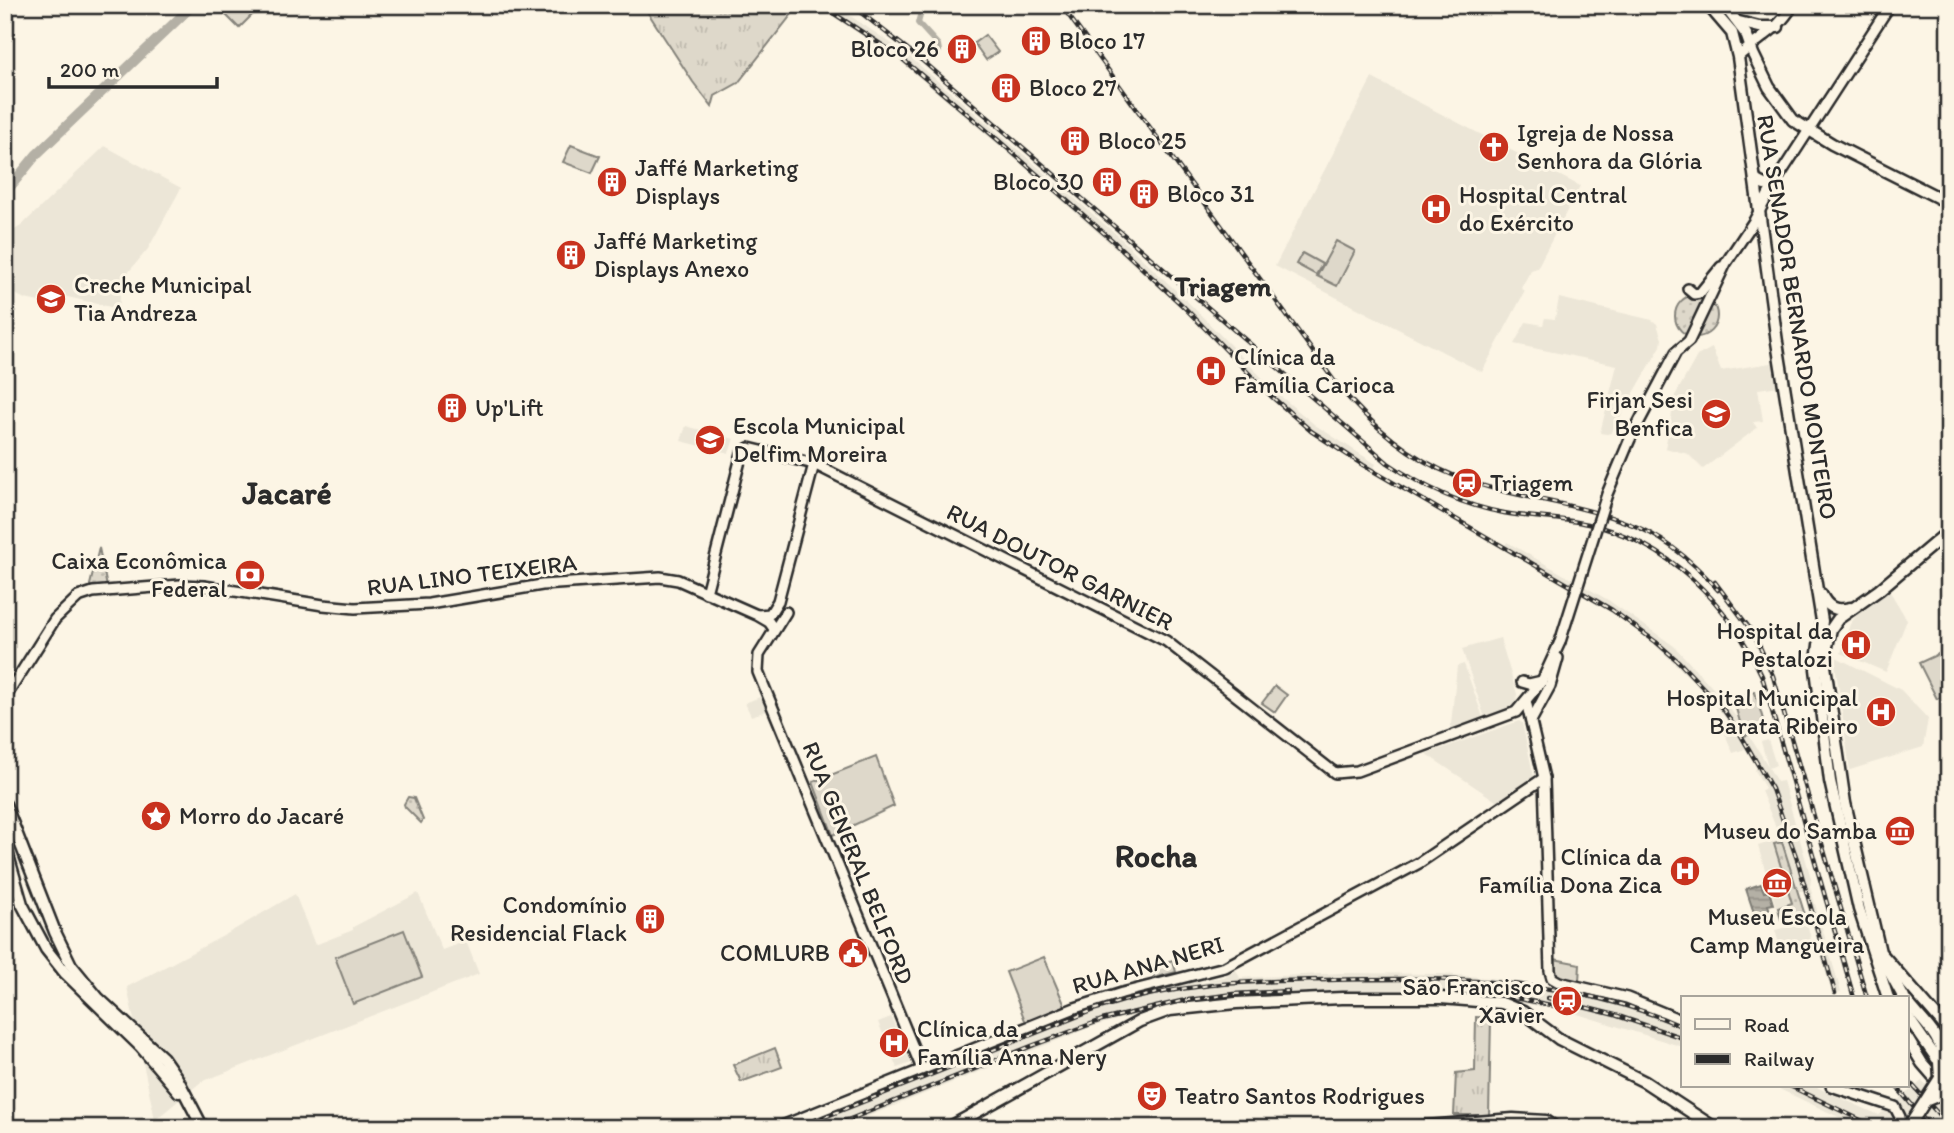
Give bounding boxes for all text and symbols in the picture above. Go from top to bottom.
building icon: Bloco 17 [1019,24,1053,58]
place label: Bloco 17 [1059,26,1145,55]
building icon: Bloco 26 [945,32,979,66]
place label: Bloco 26 [851,34,939,63]
scale bar [49,46,217,90]
text: 200 m [60,57,120,82]
building icon: Bloco 27 [989,71,1023,105]
place label: Bloco 27 [1029,73,1117,102]
street label: RUA SENADOR BERNARDO MONTEIRO [1751,112,1844,521]
place label: Igreja de Nossa Senhora da Glória [1517,118,1703,175]
building icon: Bloco 25 [1058,124,1092,158]
place label: Bloco 25 [1098,126,1186,155]
church icon: Igreja de Nossa Senhora da Glória [1477,130,1511,164]
place label: Jaffé Marketing Displays [635,153,799,210]
building icon: Jaffé Marketing Displays [595,165,629,199]
building icon: Bloco 30 [1090,165,1124,199]
place label: Bloco 30 [993,167,1084,196]
building icon: Bloco 31 [1127,177,1161,211]
place label: Bloco 31 [1167,179,1254,208]
place label: Hospital Central do Exército [1459,180,1627,237]
hospital icon: Hospital Central do Exército [1419,192,1453,226]
place label: Jaffé Marketing Displays Anexo [594,226,758,283]
building icon: Jaffé Marketing Displays Anexo [554,238,588,272]
district label: Triagem [1173,269,1272,303]
place label: Creche Municipal Tia Andreza [74,270,252,327]
school or university icon: Creche Municipal Tia Andreza [34,282,68,316]
place label: Clínica da Família Carioca [1234,342,1395,399]
hospital icon: Clínica da Família Carioca [1194,354,1228,388]
place label: Firjan Sesi Benfica [1586,385,1693,442]
building icon: Up'Lift [435,391,469,425]
place label: Up'Lift [475,393,544,422]
school or university icon: Firjan Sesi Benfica [1699,397,1733,431]
place label: Escola Municipal Delfim Moreira [733,411,905,468]
school or university icon: Escola Municipal Delfim Moreira [693,423,727,457]
station icon: Triagem [1450,466,1484,500]
place label: Triagem [1490,468,1573,497]
district label: Jacaré [241,474,332,512]
street label: RUA DOUTOR GARNIER [942,497,1178,636]
place label: Caixa Econômica Federal [51,546,228,603]
street label: RUA LINO TEIXEIRA [365,547,579,602]
bank icon: Caixa Econômica Federal [233,558,267,592]
place label: Hospital da Pestalozi [1716,616,1833,673]
hospital icon: Hospital da Pestalozi [1839,628,1873,662]
place label: Hospital Municipal Barata Ribeiro [1666,683,1858,740]
hospital icon: Hospital Municipal Barata Ribeiro [1864,695,1898,729]
street label: RUA GENERAL BELFORD [796,737,921,989]
place icon: Morro do Jacaré [139,799,173,833]
place label: Morro do Jacaré [179,801,344,830]
museum icon: Museu do Samba [1883,814,1917,848]
place label: Museu do Samba [1703,816,1878,845]
district label: Rocha [1115,837,1198,875]
place label: Clínica da Família Dona Zica [1478,842,1663,899]
hospital icon: Clínica da Família Dona Zica [1668,854,1702,888]
museum icon: Museu Escola Camp Mangueira [1760,866,1794,900]
place label: Condomínio Residencial Flack [450,890,627,947]
building icon: Condomínio Residencial Flack [633,902,667,936]
place label: Museu Escola Camp Mangueira [1690,902,1865,959]
street label: RUA ANA NERI [1069,929,1227,1000]
public building icon: COMLURB [836,936,870,970]
place label: COMLURB [720,938,830,967]
place label: São Francisco Xavier [1403,972,1544,1029]
station icon: São Francisco Xavier [1550,984,1584,1018]
legend [1681,996,1909,1088]
text: Road [1744,1012,1790,1037]
place label: Clínica da Família Anna Nery [917,1014,1107,1071]
hospital icon: Clínica da Família Anna Nery [877,1026,911,1060]
text: Railway [1744,1046,1814,1071]
theatre icon: Teatro Santos Rodrigues [1135,1079,1169,1113]
place label: Teatro Santos Rodrigues [1175,1081,1425,1110]

